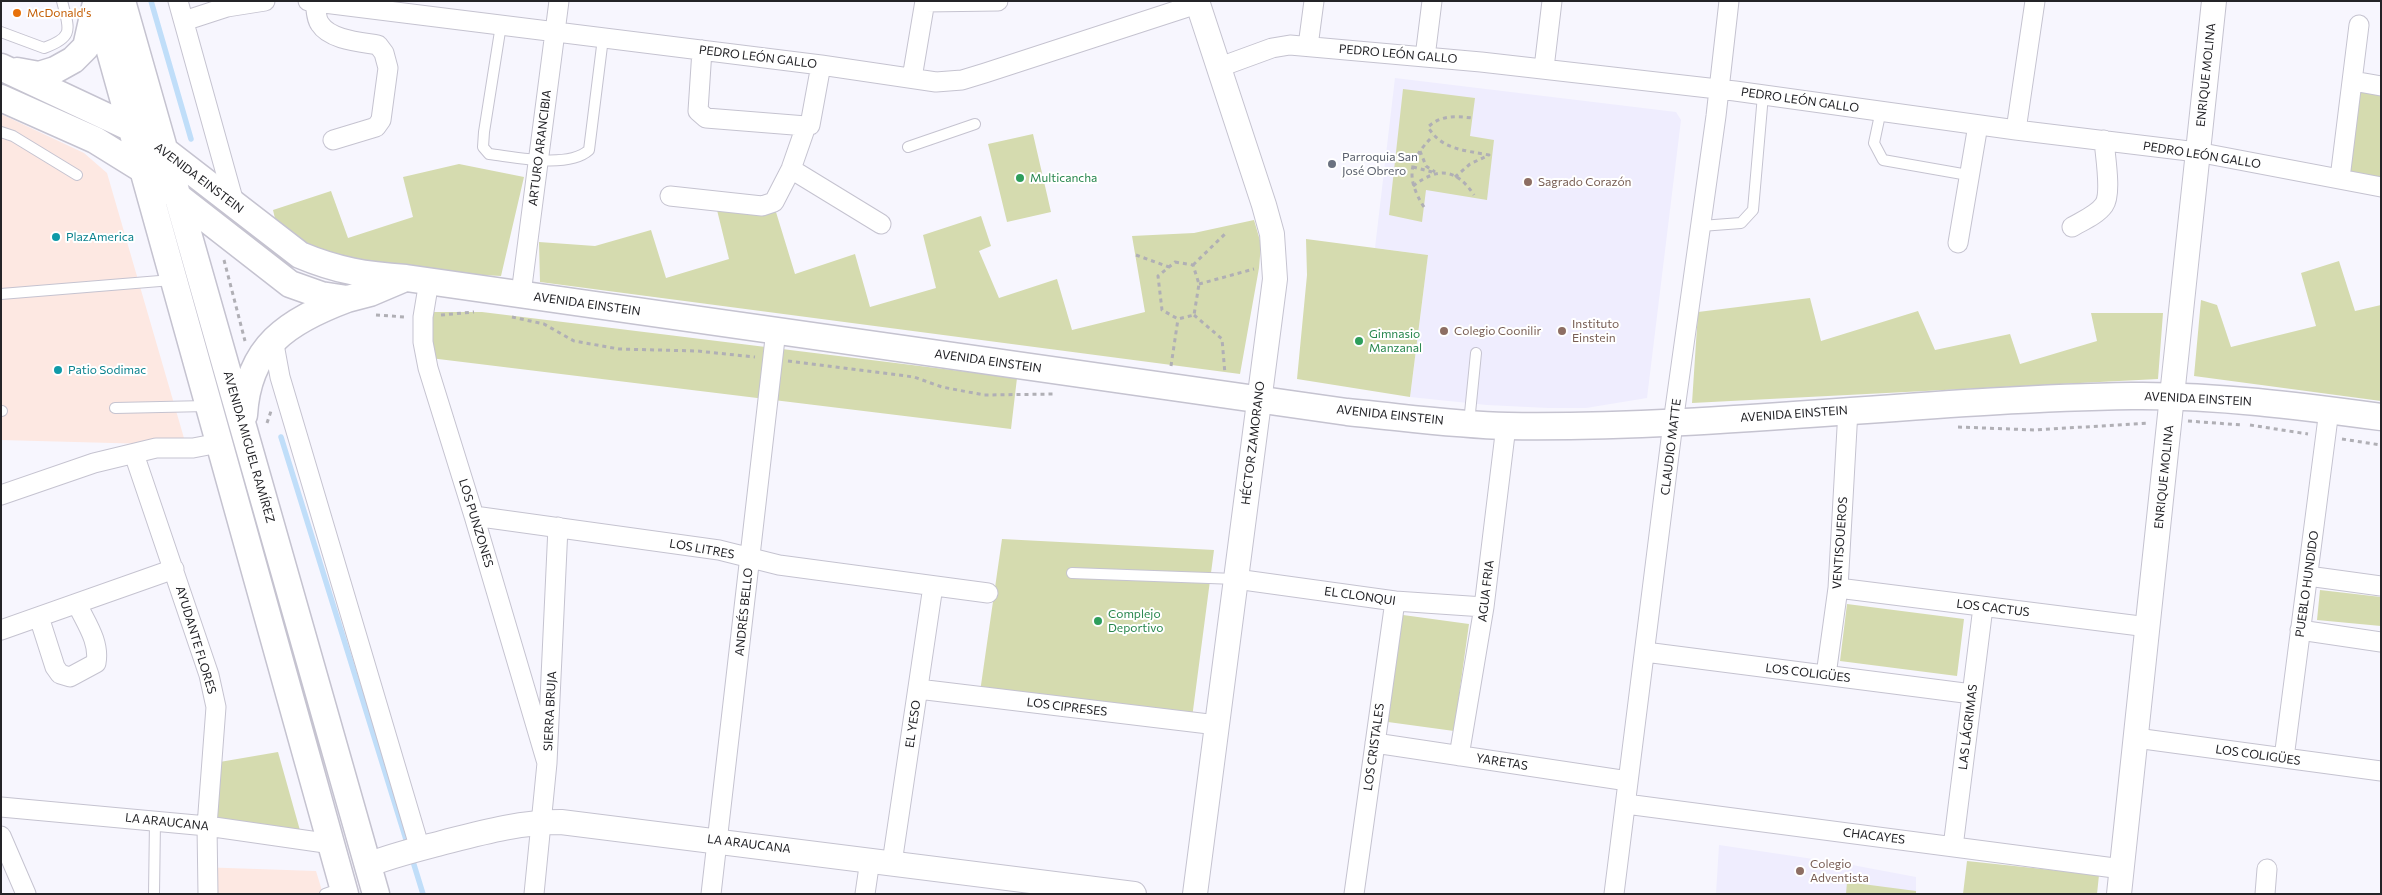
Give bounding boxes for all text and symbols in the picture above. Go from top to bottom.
place label: McDonald's [27,6,91,20]
marker: McDonald's [11,7,23,19]
street label: ENRIQUE MOLINA [2193,22,2219,128]
street label: PEDRO LEÓN GALLO [1338,42,1458,66]
street label: PEDRO LEÓN GALLO [698,43,818,71]
street label: PEDRO LEÓN GALLO [1740,85,1860,115]
street label: ARTURO ARANCIBIA [526,89,554,207]
street label: PEDRO LEÓN GALLO [2142,139,2262,171]
street label: AVENIDA EINSTEIN [152,140,246,216]
place label: Parroquia San José Obrero [1342,150,1418,178]
marker: Parroquia San José Obrero [1326,158,1338,170]
place label: Multicancha [1030,171,1097,185]
marker: Multicancha [1014,172,1026,184]
place label: Sagrado Corazón [1538,175,1631,189]
marker: Sagrado Corazón [1522,176,1534,188]
place label: PlazAmerica [66,230,134,244]
marker: PlazAmerica [50,231,62,243]
street label: AVENIDA EINSTEIN [533,289,641,319]
place label: Instituto Einstein [1572,317,1619,345]
place label: Colegio Coonilir [1454,324,1541,338]
marker: Colegio Coonilir [1438,325,1450,337]
marker: Instituto Einstein [1556,325,1568,337]
place label: Gimnasio Manzanal [1369,327,1422,355]
marker: Gimnasio Manzanal [1353,335,1365,347]
street label: AVENIDA EINSTEIN [934,346,1042,376]
place label: Patio Sodimac [68,363,146,377]
marker: Patio Sodimac [52,364,64,376]
street label: AVENIDA MIGUEL RAMÍREZ [220,369,278,525]
street label: HÉCTOR ZAMORANO [1238,380,1268,506]
street label: AVENIDA EINSTEIN [2144,389,2252,409]
street label: CLAUDIO MATTE [1658,398,1684,496]
street label: AVENIDA EINSTEIN [1336,402,1444,428]
street label: AVENIDA EINSTEIN [1740,403,1848,425]
street label: ENRIQUE MOLINA [2151,424,2177,530]
street label: LOS PUNZONES [456,477,496,569]
street label: VENTISOUEROS [1830,496,1850,590]
street label: PUEBLO HUNDIDO [2292,530,2322,638]
street label: LOS LITRES [668,536,736,562]
street label: AGUA FRIA [1475,559,1497,623]
street label: ANDRÉS BELLO [732,567,756,657]
street label: AYUDANTE FLORES [173,584,219,696]
street label: EL CLONQUI [1323,584,1397,608]
street label: LOS CACTUS [1956,596,2030,620]
place label: Complejo Deportivo [1108,607,1163,635]
marker: Complejo Deportivo [1092,615,1104,627]
street label: LOS COLIGÜES [1765,661,1851,685]
street label: SIERRA BRUJA [541,671,559,751]
street label: LAS LÁGRIMAS [1956,683,1980,771]
street label: LOS CIPRESES [1026,695,1108,719]
street label: EL YESO [903,699,923,749]
street label: LOS CRISTALES [1361,702,1387,792]
street label: LOS COLIGÜES [2215,742,2301,768]
street label: YARETAS [1475,751,1529,773]
street label: LA ARAUCANA [124,810,210,834]
street label: CHACAYES [1842,825,1906,847]
street label: LA ARAUCANA [706,832,792,856]
place label: Colegio Adventista [1810,857,1869,885]
marker: Colegio Adventista [1794,865,1806,877]

